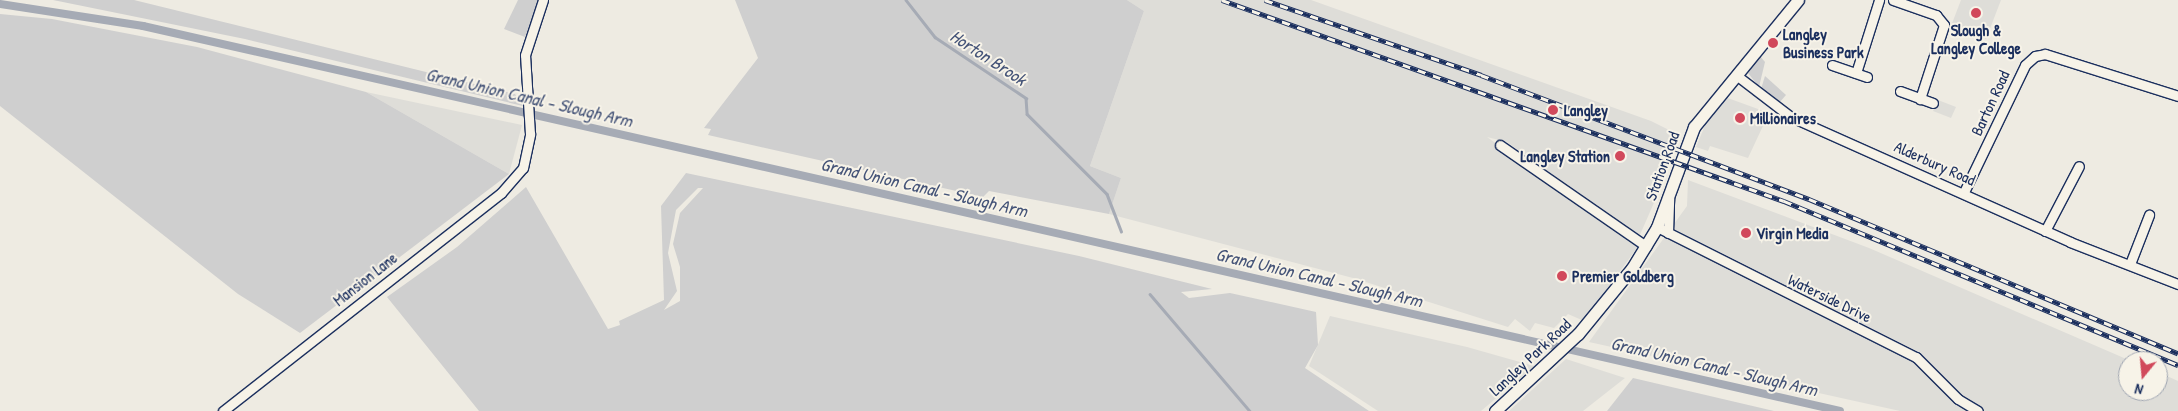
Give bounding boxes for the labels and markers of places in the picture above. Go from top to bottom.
marker: Slough & Langley College [1970,7,1982,19]
place label: Slough & Langley College [1931,20,2021,58]
place label: Langley Business Park [1783,24,1864,62]
marker: Langley Business Park [1767,37,1779,49]
place label: Langley [1564,100,1608,120]
marker: Langley [1546,103,1560,117]
place label: Millionaires [1750,108,1816,128]
marker: Millionaires [1734,112,1746,124]
place label: Langley Station [1520,146,1610,166]
marker: Langley Station [1614,150,1626,162]
place label: Virgin Media [1756,223,1828,243]
marker: Virgin Media [1740,227,1752,239]
place label: Premier Goldberg [1572,266,1674,286]
marker: Premier Goldberg [1556,270,1568,282]

